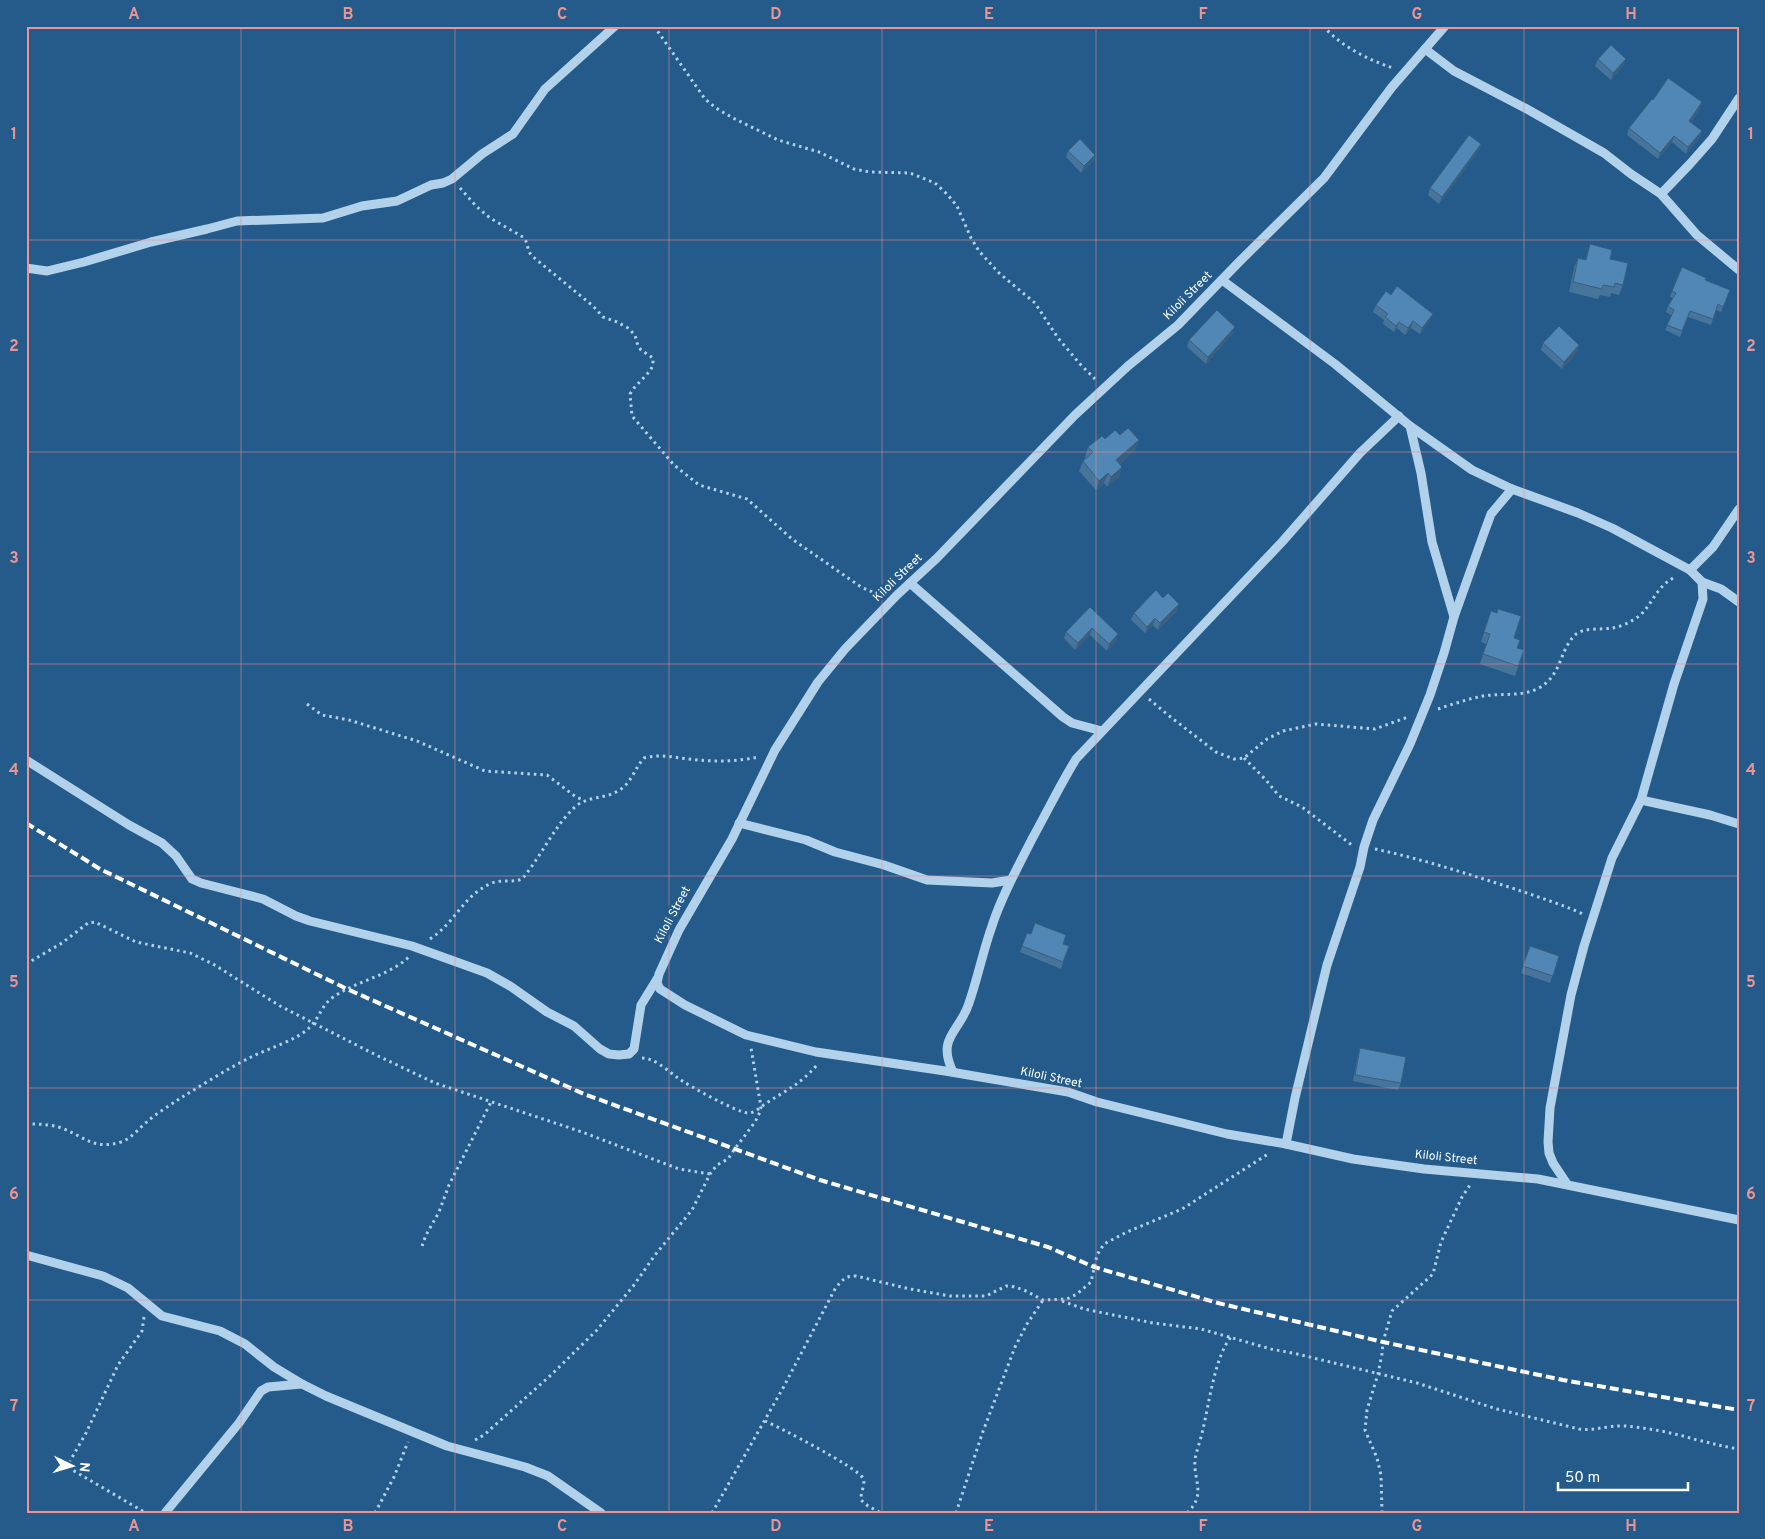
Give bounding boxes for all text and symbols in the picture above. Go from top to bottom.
text: A [128,5,140,25]
text: B [342,5,354,25]
text: C [557,5,567,25]
text: D [770,5,782,25]
text: E [984,5,994,25]
text: F [1198,5,1208,25]
text: G [1412,5,1422,25]
text: H [1625,5,1637,25]
text: 1 [11,125,17,145]
text: 1 [1748,125,1754,145]
street label: Kiloli Street [1160,268,1216,324]
text: 2 [9,337,19,357]
text: 2 [1746,337,1756,357]
text: 3 [9,549,19,569]
text: 3 [1746,549,1756,569]
street label: Kiloli Street [870,550,926,606]
text: 4 [9,761,19,781]
text: 4 [1746,761,1756,781]
street label: Kiloli Street [651,883,695,947]
text: 5 [9,973,19,993]
text: 5 [1746,973,1756,993]
street label: Kiloli Street [1019,1064,1083,1092]
street label: Kiloli Street [1414,1147,1478,1169]
text: 6 [9,1185,19,1205]
text: 6 [1746,1185,1756,1205]
text: 7 [10,1397,18,1417]
text: 7 [1747,1397,1755,1417]
north arrow [48,1442,98,1492]
scale bar [1558,1459,1688,1491]
text: N [75,1461,92,1473]
text: 50 m [1565,1469,1600,1488]
text: A [128,1517,140,1537]
text: B [342,1517,354,1537]
text: C [557,1517,567,1537]
text: D [770,1517,782,1537]
text: E [984,1517,994,1537]
text: F [1198,1517,1208,1537]
text: G [1412,1517,1422,1537]
text: H [1625,1517,1637,1537]

